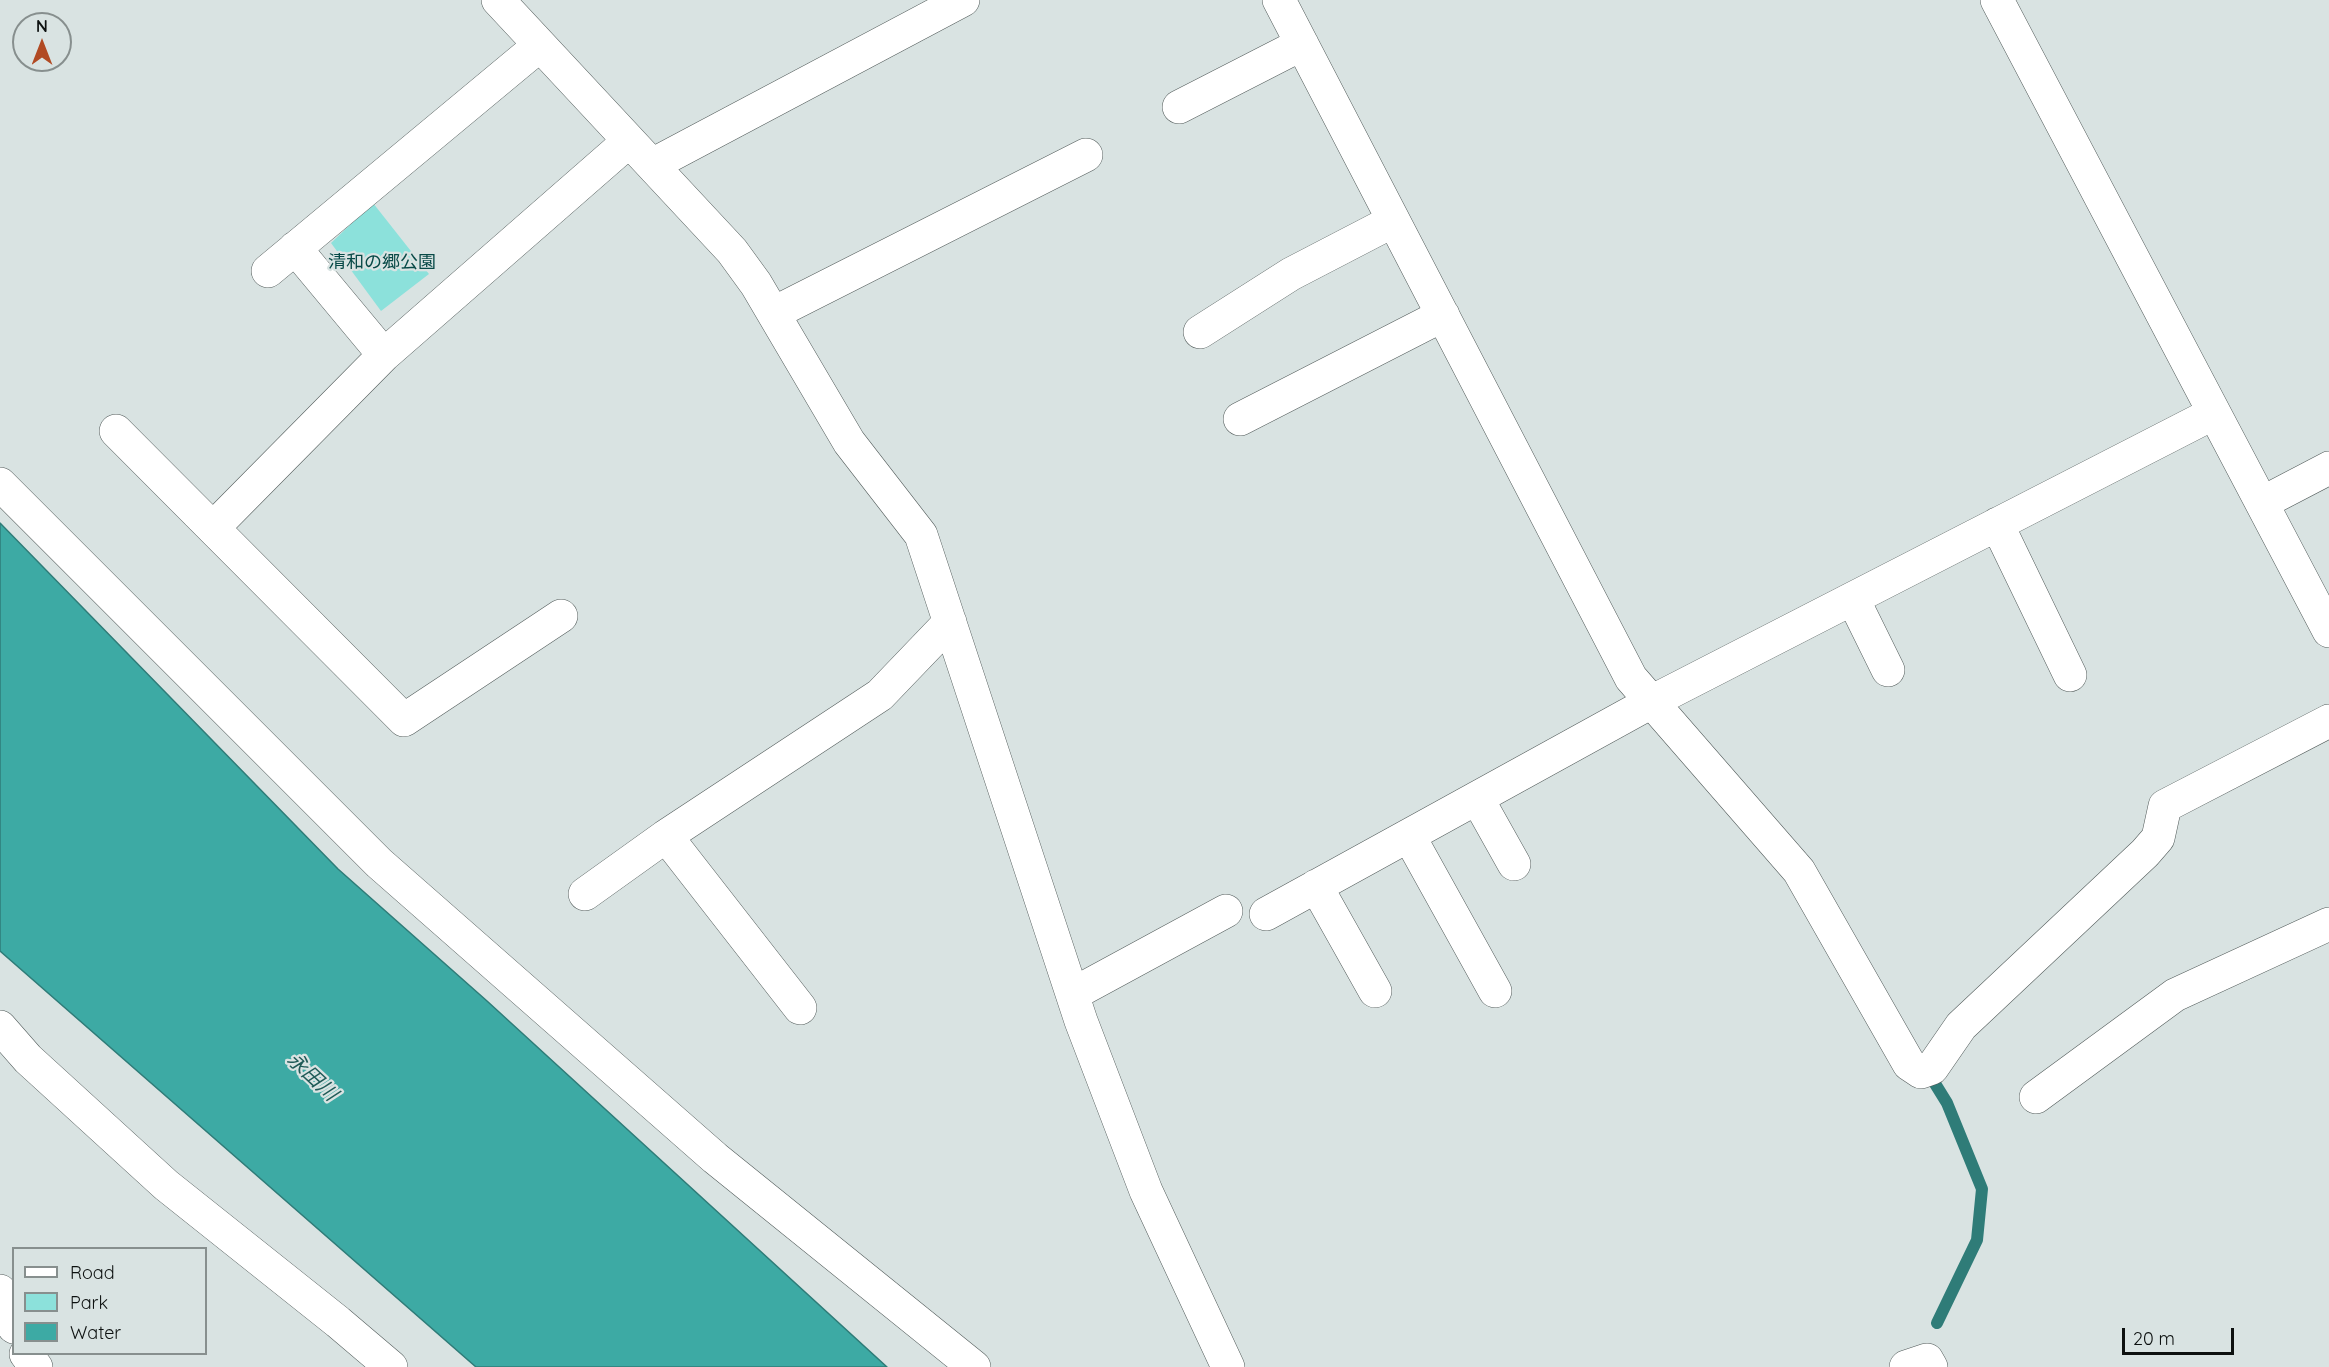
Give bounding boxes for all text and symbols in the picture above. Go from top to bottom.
north arrow [12,12,72,72]
text: N [36,16,48,36]
park label: 清和の郷公園 [328,252,436,274]
water label: 永田川 [282,1048,342,1106]
legend [12,1247,207,1355]
text: Road [70,1261,115,1284]
text: Park [70,1291,108,1314]
scale bar [2125,1316,2238,1354]
text: Water [70,1321,121,1344]
text: 20 m [2133,1327,2175,1350]

